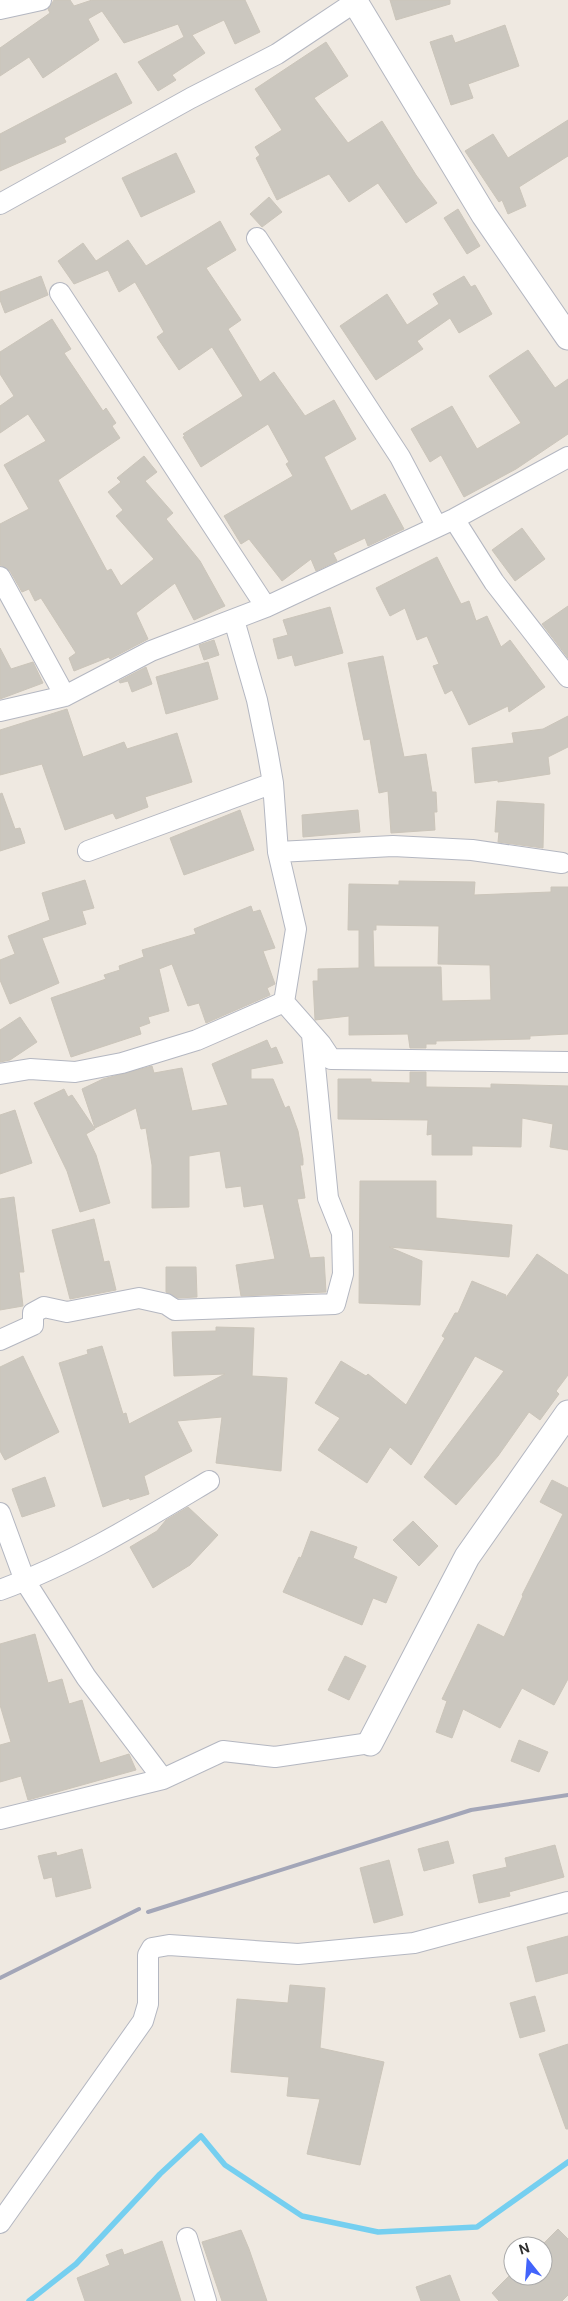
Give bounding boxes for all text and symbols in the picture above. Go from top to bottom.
north arrow [503,2236,553,2286]
text: N [517,2238,532,2259]

